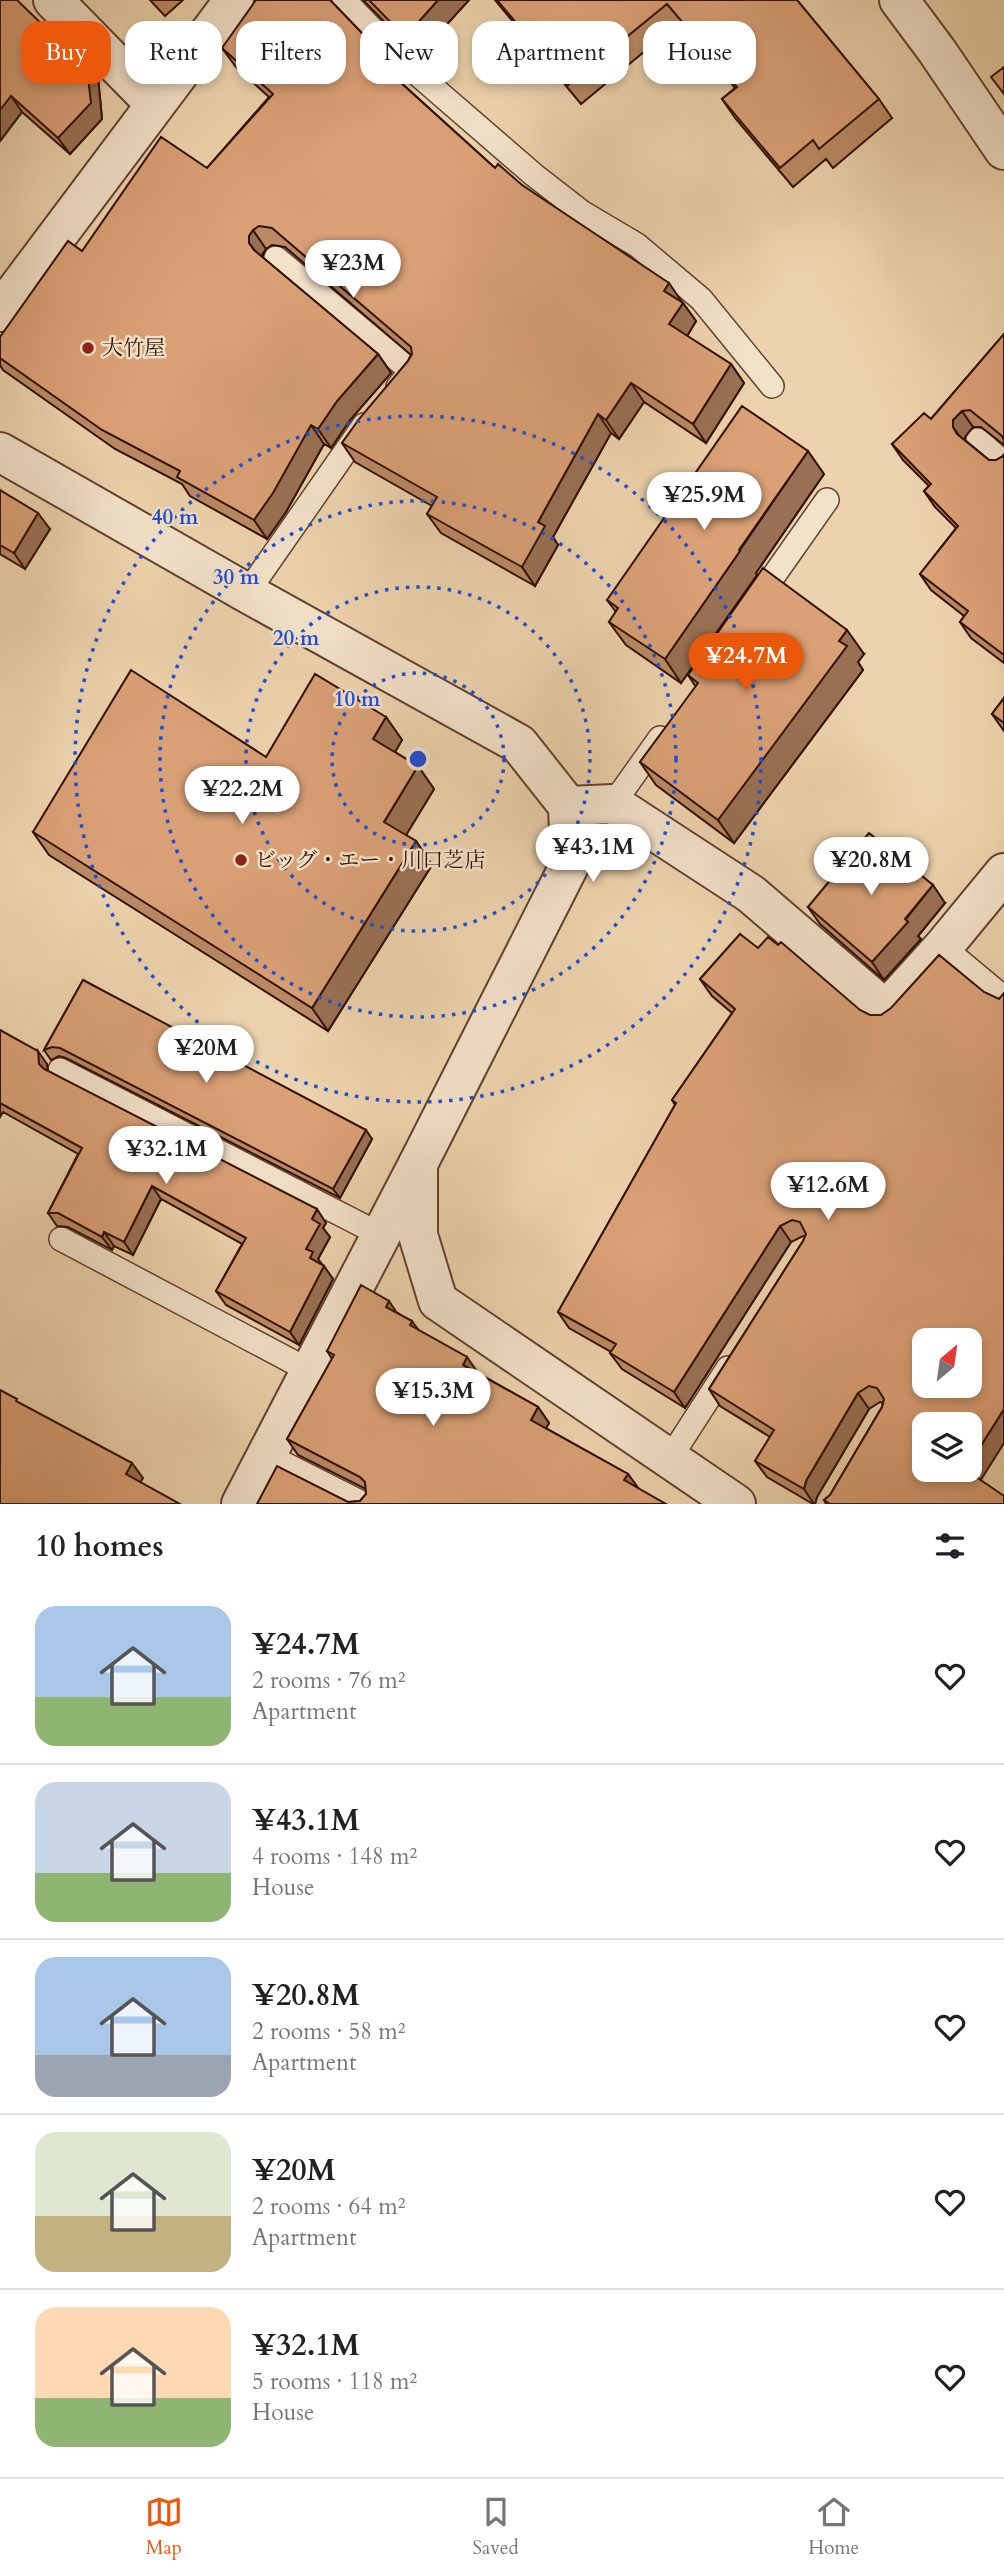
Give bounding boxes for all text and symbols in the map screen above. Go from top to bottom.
chip: Buy [21,21,111,84]
chip: Rent [125,21,222,84]
chip: Filters [236,21,346,84]
chip: New [360,21,458,84]
chip: Apartment [472,21,629,84]
chip: House [643,21,756,84]
pin: ¥23M [312,240,394,300]
text: ¥23M [321,247,385,278]
place label: 大竹屋 [102,334,165,363]
marker: 大竹屋 [80,340,96,356]
pin: ¥25.9M [647,472,761,532]
text: ¥25.9M [663,479,745,510]
text: 40 m [152,503,199,532]
text: 30 m [213,563,260,592]
text: 20 m [273,624,320,653]
pin: ¥24.7M [689,634,803,693]
text: ¥24.7M [705,640,787,671]
text: 10 m [334,685,381,714]
centre of rings [406,747,430,771]
pin: ¥22.2M [185,766,299,826]
text: ¥22.2M [201,773,283,804]
pin: ¥43.1M [536,824,650,884]
text: ¥43.1M [552,831,634,862]
pin: ¥20.8M [814,838,928,897]
text: ¥20.8M [830,844,912,875]
place label: ビッグ・エー・川口芝店 [255,846,485,875]
marker: ビッグ・エー・川口芝店 [233,852,249,868]
pin: ¥20M [165,1026,247,1085]
text: ¥20M [174,1032,238,1063]
pin: ¥32.1M [109,1126,223,1186]
text: ¥32.1M [125,1133,207,1164]
pin: ¥12.6M [771,1162,885,1222]
text: ¥12.6M [787,1169,869,1200]
north arrow [912,1328,982,1398]
map controls [912,1328,982,1482]
pin: ¥15.3M [376,1368,490,1428]
text: ¥15.3M [392,1375,474,1406]
button: layers [912,1412,982,1482]
text: 10 homes [35,1526,164,1567]
icon: filters [931,1527,969,1565]
text: ¥24.7M [252,1624,360,1665]
icon: home [91,1634,175,1718]
icon: heart [931,1657,969,1695]
text: 2 rooms · 76 m² [252,1665,405,1696]
text: Apartment [252,1696,356,1727]
text: ¥43.1M [252,1800,360,1841]
icon: home [91,1810,175,1894]
icon: heart [931,1833,969,1871]
text: 4 rooms · 148 m² [252,1841,417,1872]
text: House [252,1872,314,1903]
text: ¥20.8M [252,1975,360,2016]
icon: home [91,1985,175,2069]
icon: heart [931,2008,969,2046]
text: 2 rooms · 58 m² [252,2016,405,2047]
text: Apartment [252,2047,356,2078]
text: ¥20M [252,2150,336,2191]
icon: home [91,2160,175,2244]
icon: heart [931,2183,969,2221]
text: 2 rooms · 64 m² [252,2191,405,2222]
text: Apartment [252,2222,356,2253]
text: ¥32.1M [252,2325,360,2366]
icon: home [91,2335,175,2419]
icon: heart [931,2358,969,2396]
text: 5 rooms · 118 m² [252,2366,417,2397]
text: House [252,2397,314,2428]
tab: Map [145,2493,183,2561]
tab: Saved [473,2493,519,2561]
tab: Home [808,2493,859,2561]

